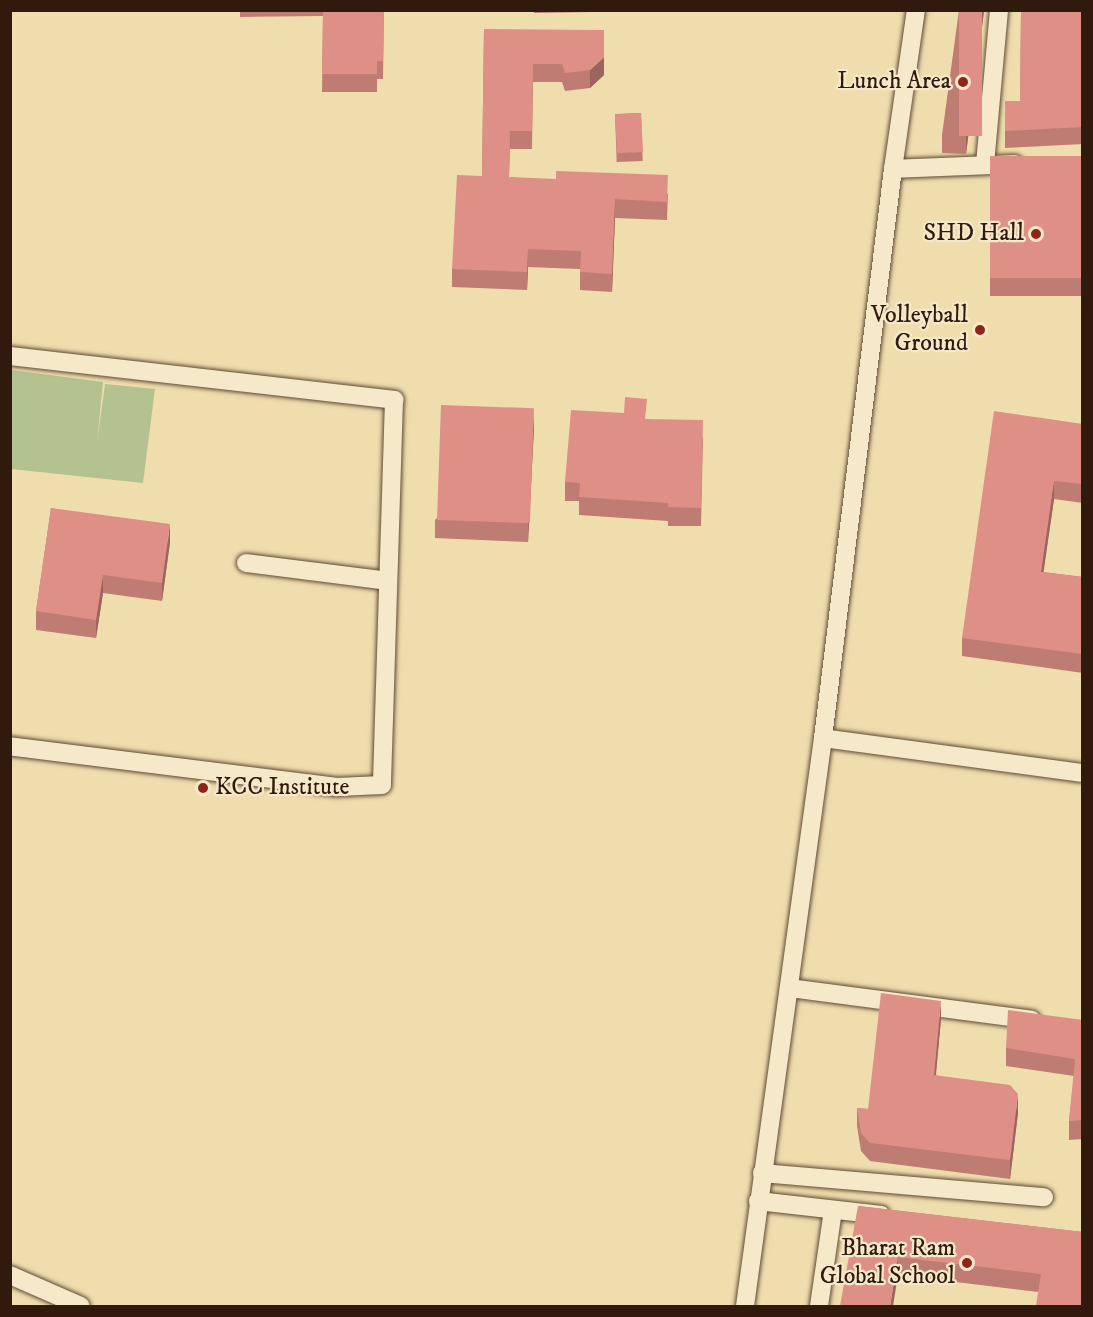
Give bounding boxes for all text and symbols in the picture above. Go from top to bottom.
place label: Lunch Area [837,68,951,96]
marker: Lunch Area [956,75,970,89]
place label: SHD Hall [923,220,1024,248]
marker: SHD Hall [1029,227,1043,241]
place label: Volleyball Ground [871,302,968,358]
marker: Volleyball Ground [973,323,987,337]
place label: KCC Institute [215,774,350,802]
marker: KCC Institute [196,781,210,795]
place label: Bharat Ram Global School [820,1235,955,1291]
marker: Bharat Ram Global School [960,1256,974,1270]

